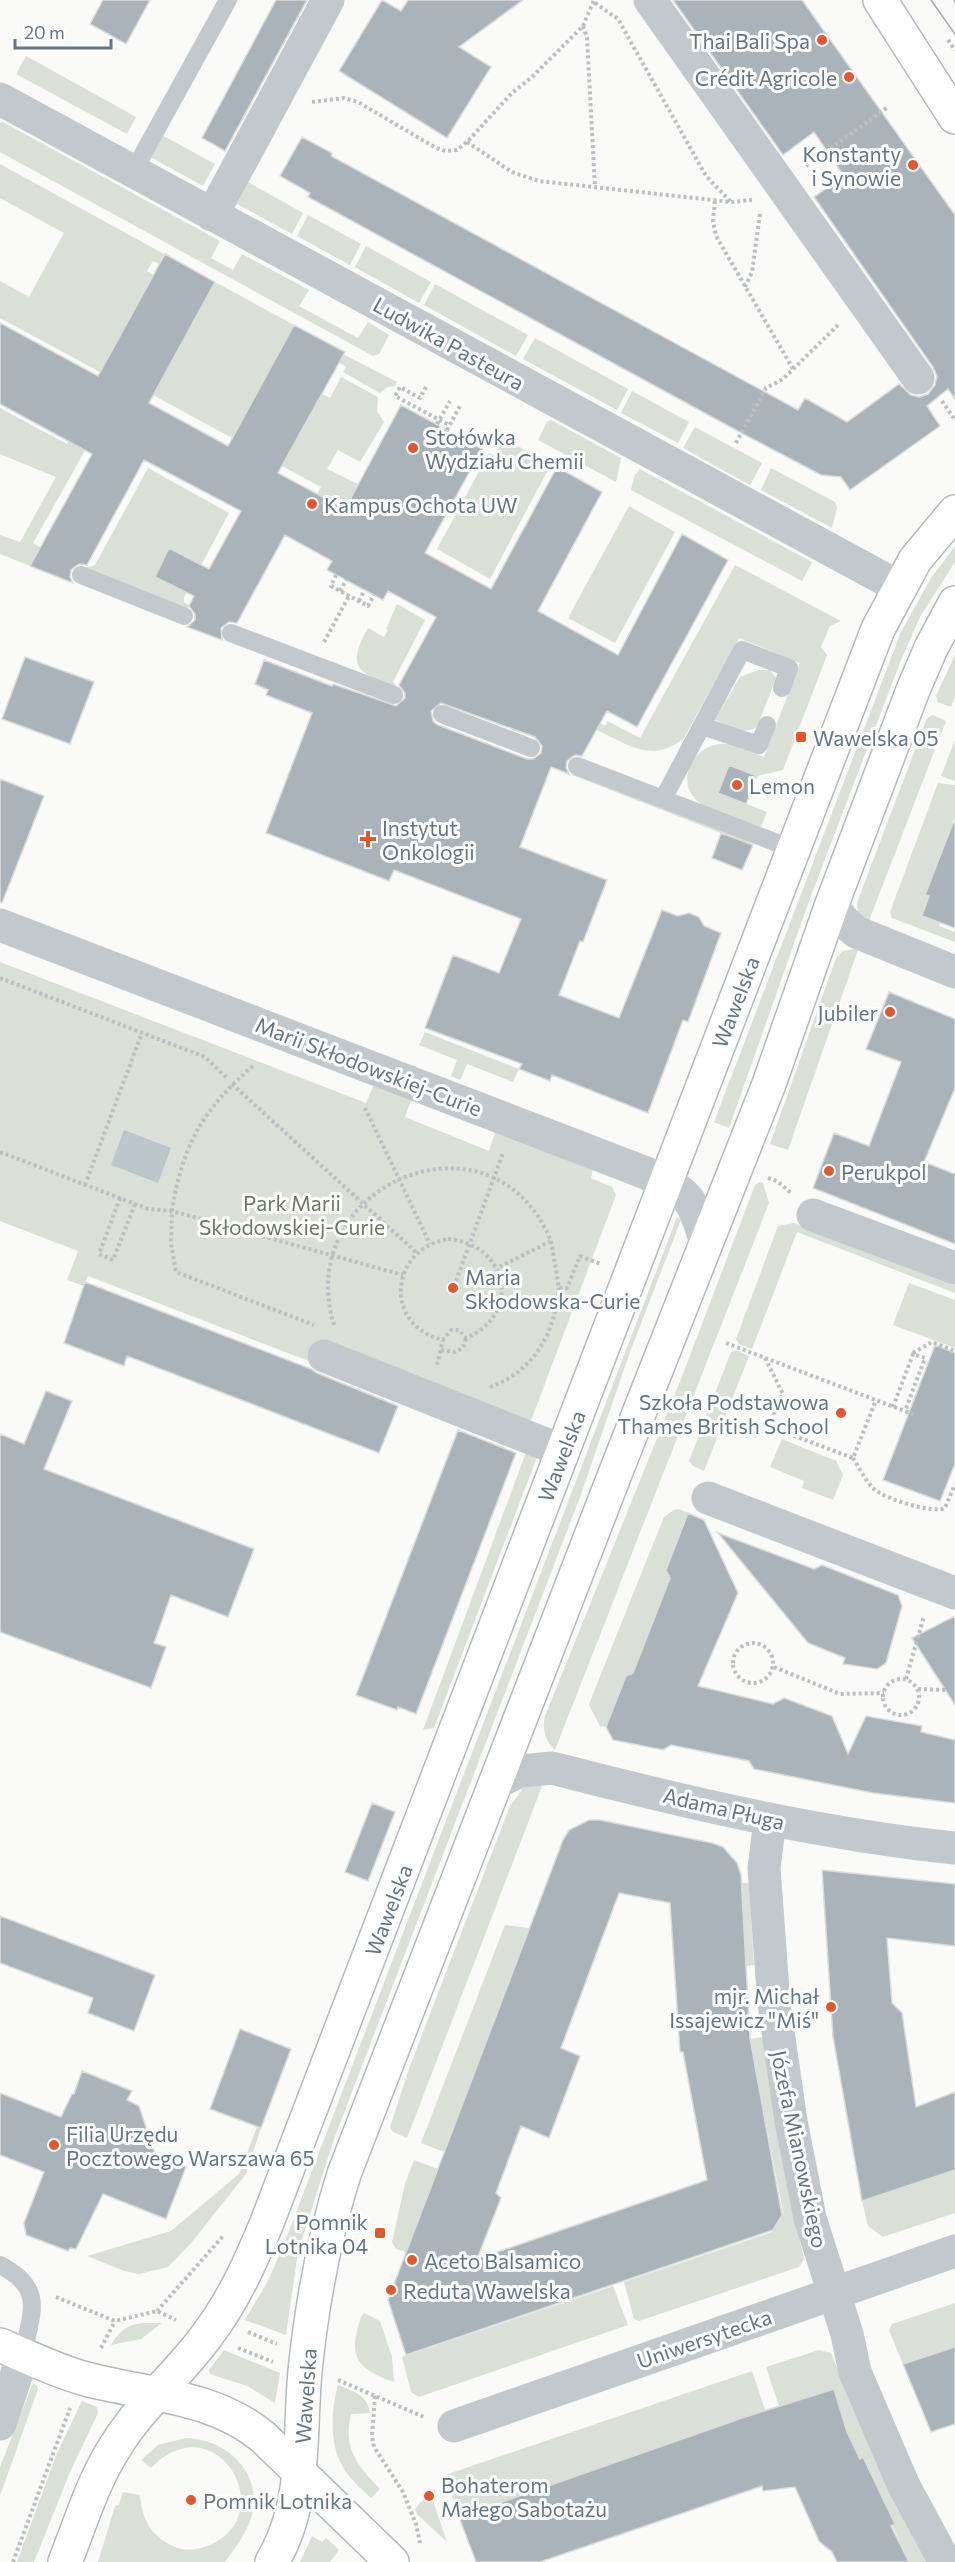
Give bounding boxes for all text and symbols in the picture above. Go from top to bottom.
scale bar [15,12,111,50]
text: 20 m [24,21,65,43]
place label: Thai Bali Spa [689,28,810,53]
marker: Thai Bali Spa [815,33,829,47]
place label: Crédit Agricole [695,65,837,90]
marker: Crédit Agricole [842,70,856,84]
place label: Konstanty i Synowie [802,141,901,190]
marker: Konstanty i Synowie [906,158,920,172]
street label: Ludwika Pasteura [369,291,529,395]
place label: Stołówka Wydziału Chemii [425,424,584,473]
marker: Stołówka Wydziału Chemii [406,441,420,455]
place label: Kampus Ochota UW [324,492,517,517]
marker: Kampus Ochota UW [305,497,319,511]
place label: Wawelska 05 [813,725,939,750]
marker: Wawelska 05 [794,730,808,744]
place label: Lemon [749,773,815,798]
marker: Lemon [730,778,744,792]
place label: Instytut Onkologii [382,815,475,864]
marker: Instytut Onkologii [359,830,377,848]
street label: Wawelska [706,953,764,1051]
place label: Jubiler [818,1000,878,1025]
marker: Jubiler [883,1005,897,1019]
street label: Marii Skłodowskiej-Curie [252,1011,486,1121]
place label: Perukpol [841,1159,927,1184]
marker: Perukpol [822,1164,836,1178]
park label: Park Marii Skłodowskiej-Curie [199,1190,385,1239]
place label: Maria Skłodowska-Curie [465,1264,640,1313]
marker: Maria Skłodowska-Curie [446,1281,460,1295]
place label: Szkoła Podstawowa Thames British School [617,1389,829,1438]
marker: Szkoła Podstawowa Thames British School [834,1406,848,1420]
street label: Wawelska [532,1407,590,1505]
street label: Adama Pługa [661,1782,787,1834]
street label: Wawelska [359,1861,417,1959]
place label: mjr. Michał Issajewicz "Miś" [669,1983,820,2032]
marker: mjr. Michał Issajewicz "Miś" [824,2000,838,2014]
street label: Józefa Mianowskiego [767,2048,833,2250]
place label: Filia Urzędu Pocztowego Warszawa 65 [66,2121,315,2170]
marker: Filia Urzędu Pocztowego Warszawa 65 [47,2138,61,2152]
place label: Pomnik Lotnika 04 [265,2209,368,2258]
marker: Pomnik Lotnika 04 [373,2226,387,2240]
place label: Aceto Balsamico [424,2248,581,2273]
marker: Aceto Balsamico [405,2253,419,2267]
place label: Reduta Wawelska [403,2278,571,2303]
marker: Reduta Wawelska [384,2283,398,2297]
street label: Uniwersytecka [633,2303,775,2373]
street label: Wawelska [289,2347,321,2445]
place label: Bohaterom Małego Sabotażu [441,2472,607,2521]
place label: Pomnik Lotnika [203,2488,352,2513]
marker: Bohaterom Małego Sabotażu [422,2489,436,2503]
marker: Pomnik Lotnika [184,2493,198,2507]

